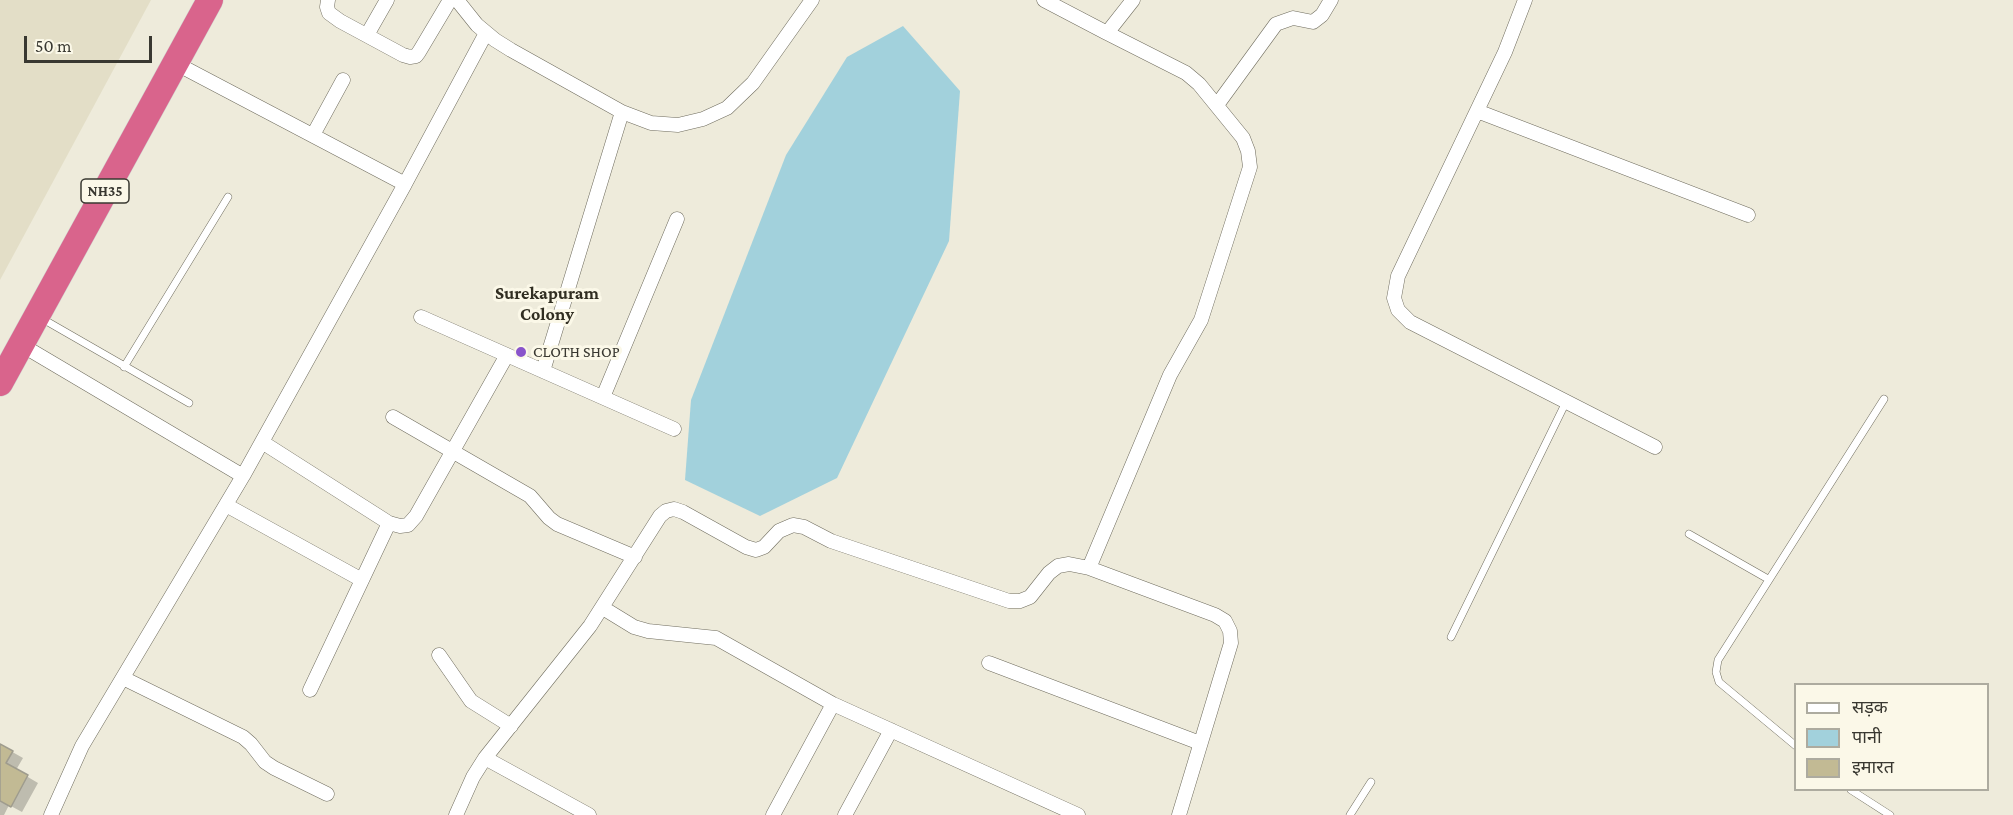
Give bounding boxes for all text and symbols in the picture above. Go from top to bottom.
scale bar [27,24,154,62]
text: 50 m [35,36,72,56]
road number: NH35 [81,179,129,203]
district label: Surekapuram Colony [495,282,599,324]
place label: CLOTH SHOP [533,342,620,362]
marker: CLOTH SHOP [514,345,528,359]
legend [1794,683,1989,791]
text: सड़क [1852,697,1888,717]
text: पानी [1852,727,1882,747]
text: इमारत [1852,757,1894,777]

